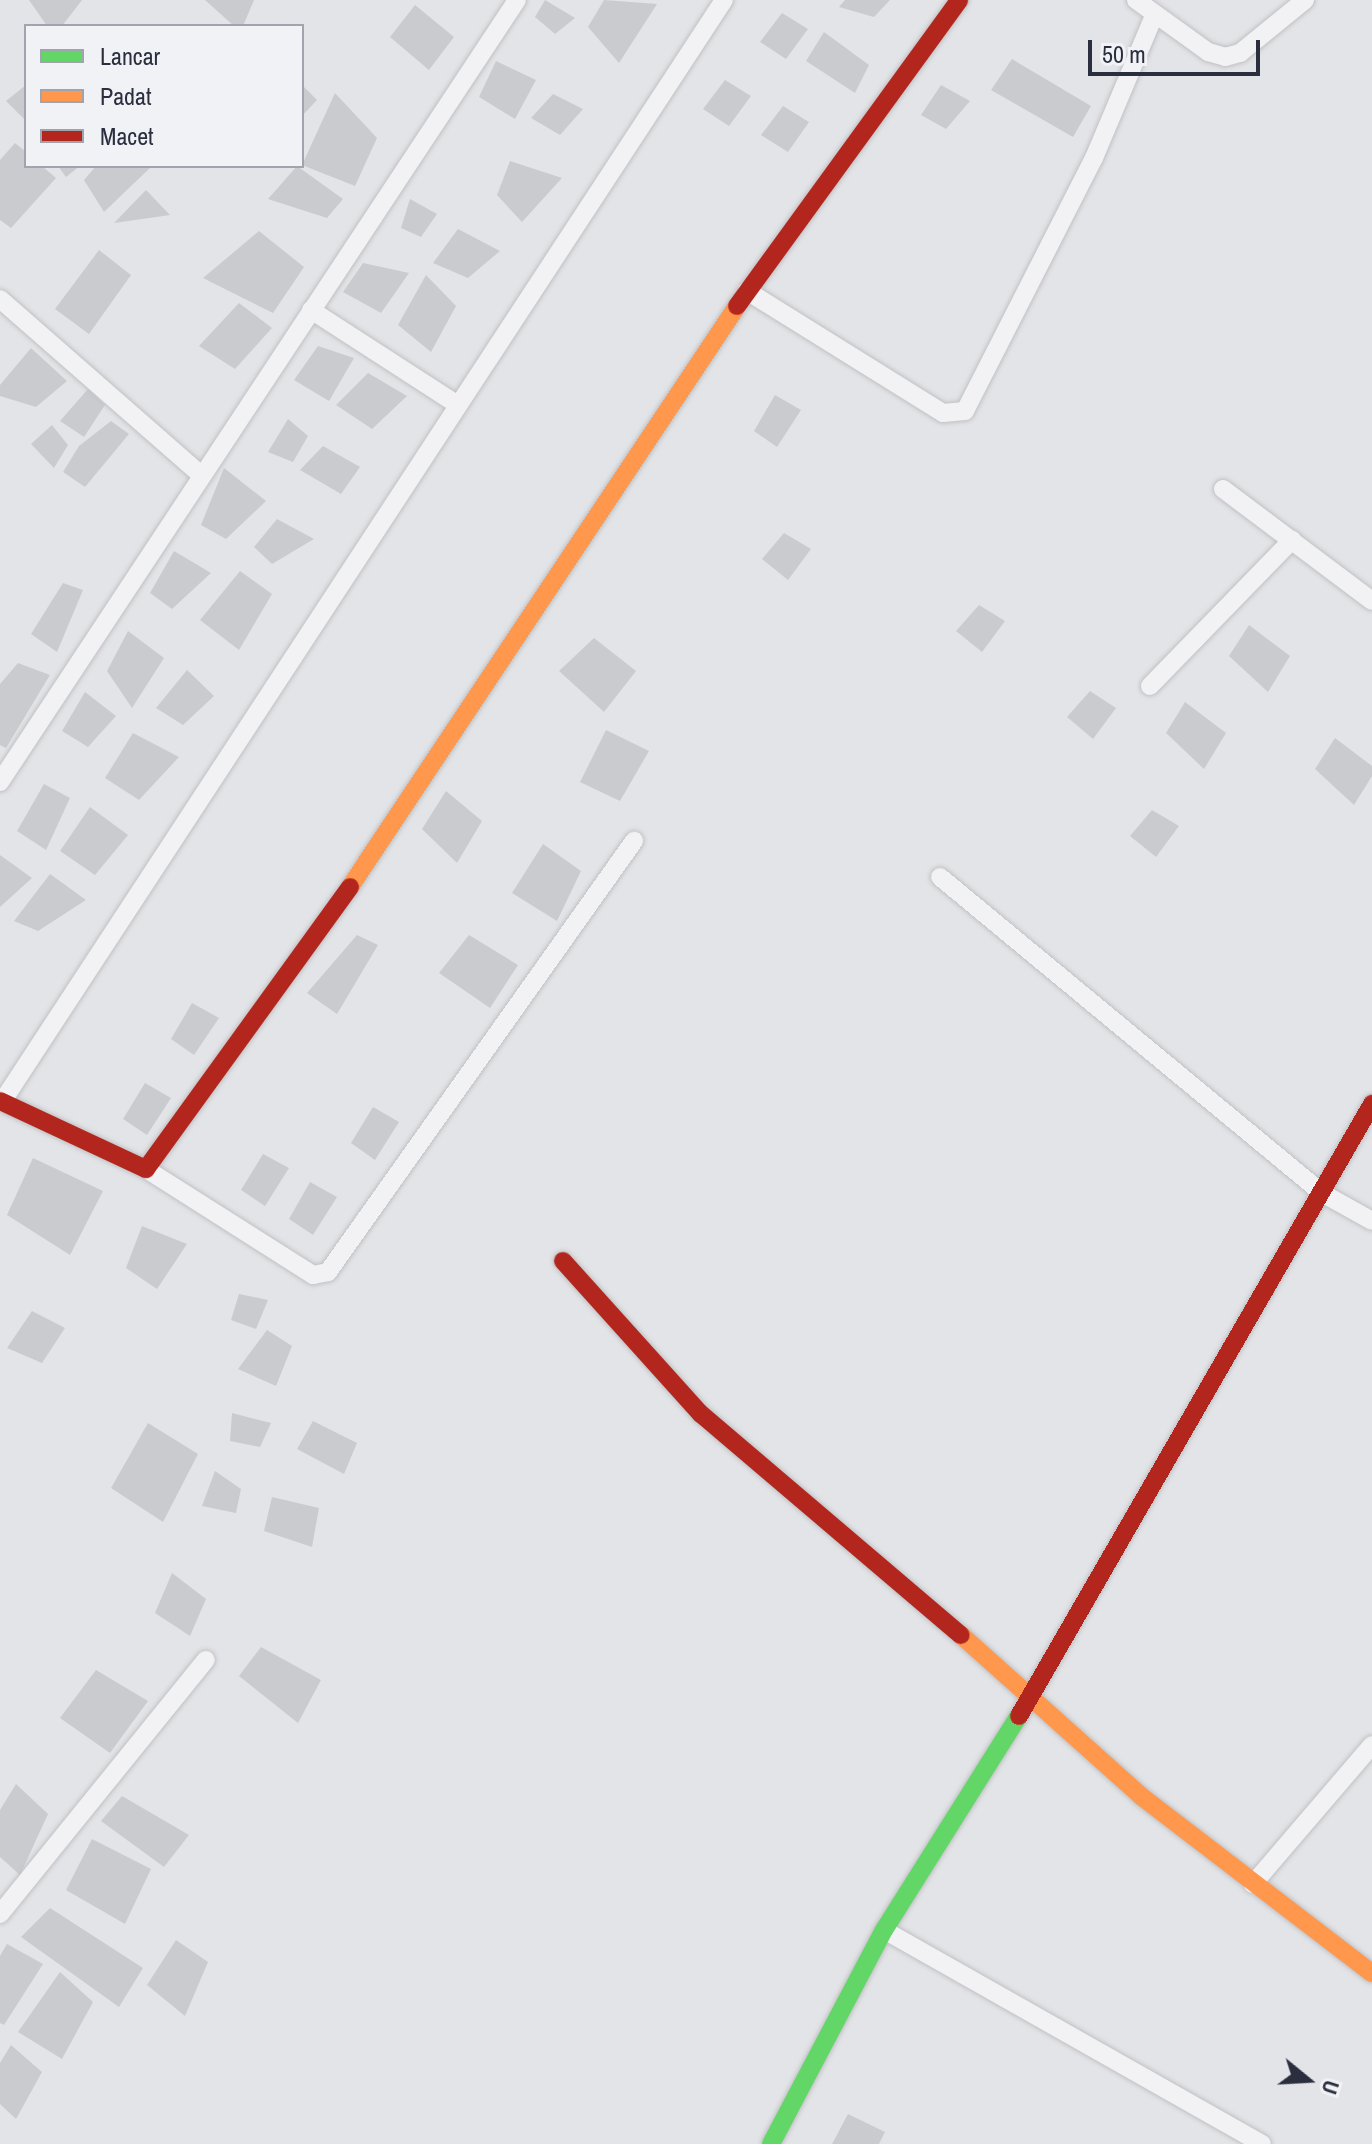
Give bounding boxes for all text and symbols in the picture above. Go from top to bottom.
legend [24,24,304,168]
scale bar [1092,24,1264,74]
text: 50 m [1102,38,1146,70]
text: Lancar [100,40,160,72]
text: Padat [100,80,151,112]
text: Macet [100,120,154,152]
north arrow [1268,2040,1348,2120]
text: U [1315,2077,1347,2098]

